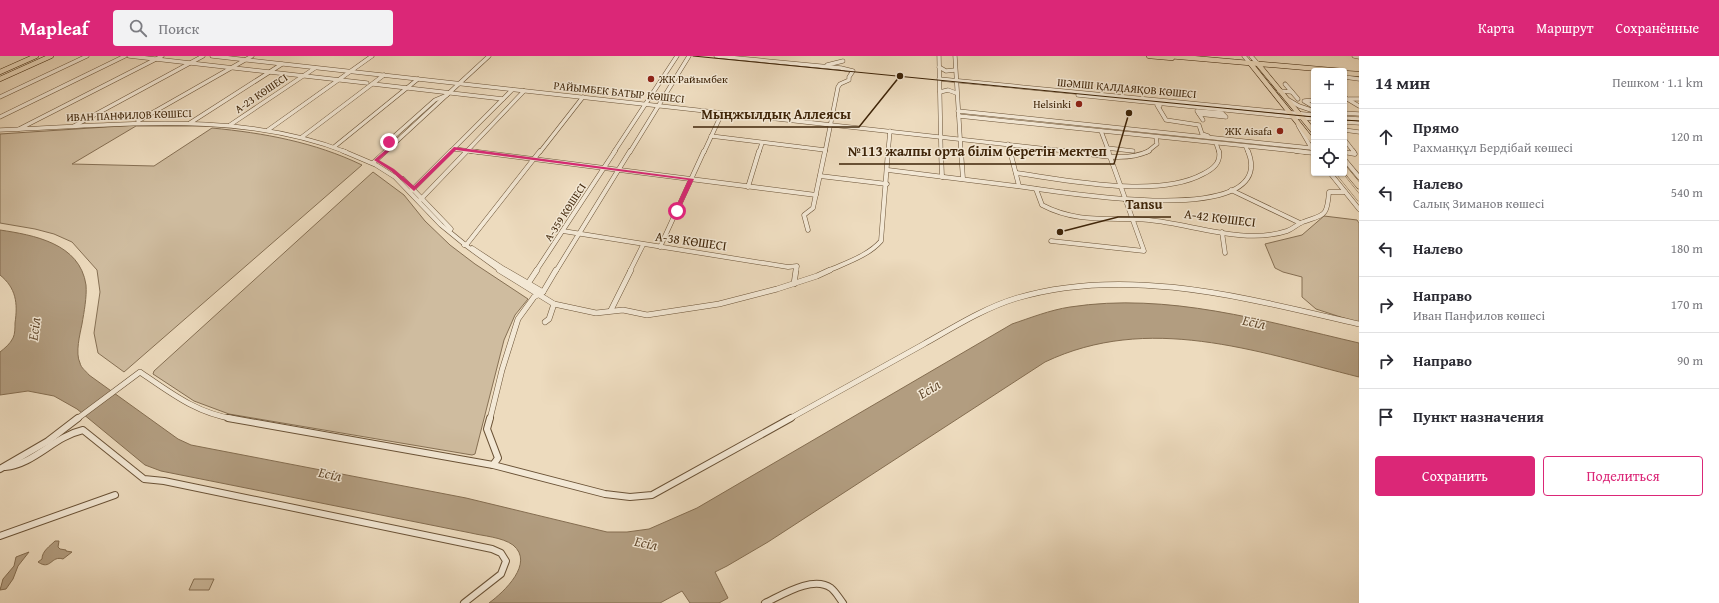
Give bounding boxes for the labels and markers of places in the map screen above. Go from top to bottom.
place label: ЖК Райымбек [658,71,728,87]
marker: ЖК Райымбек [646,74,656,84]
place label: Helsinki [1033,96,1071,112]
marker: Helsinki [1074,99,1084,109]
callout: Мыңжылдық Аллеясы [693,101,859,127]
place label: ЖК Aisafa [1224,123,1273,139]
marker: ЖК Aisafa [1275,126,1285,136]
callout: №113 жалпы орта білім беретін мектеп [839,138,1114,164]
callout: Tansu [1118,191,1171,217]

